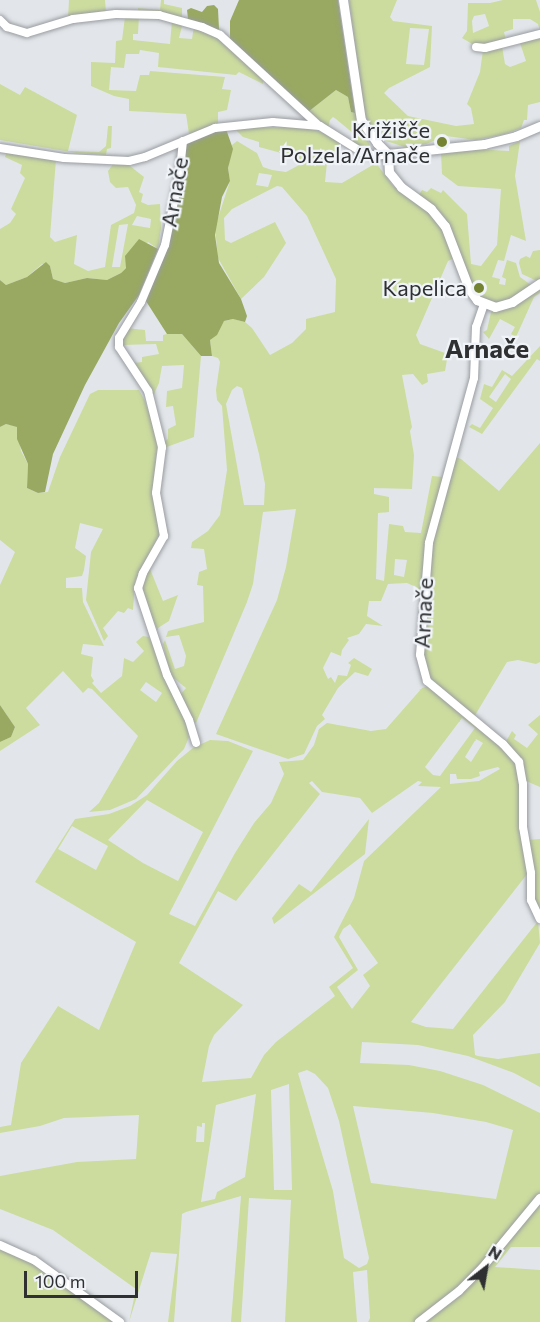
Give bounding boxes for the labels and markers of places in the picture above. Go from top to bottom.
place label: Križišče Polzela/Arnače [280,116,430,168]
marker: Križišče Polzela/Arnače [435,135,449,149]
place label: Kapelica [382,275,467,301]
marker: Kapelica [472,281,486,295]

